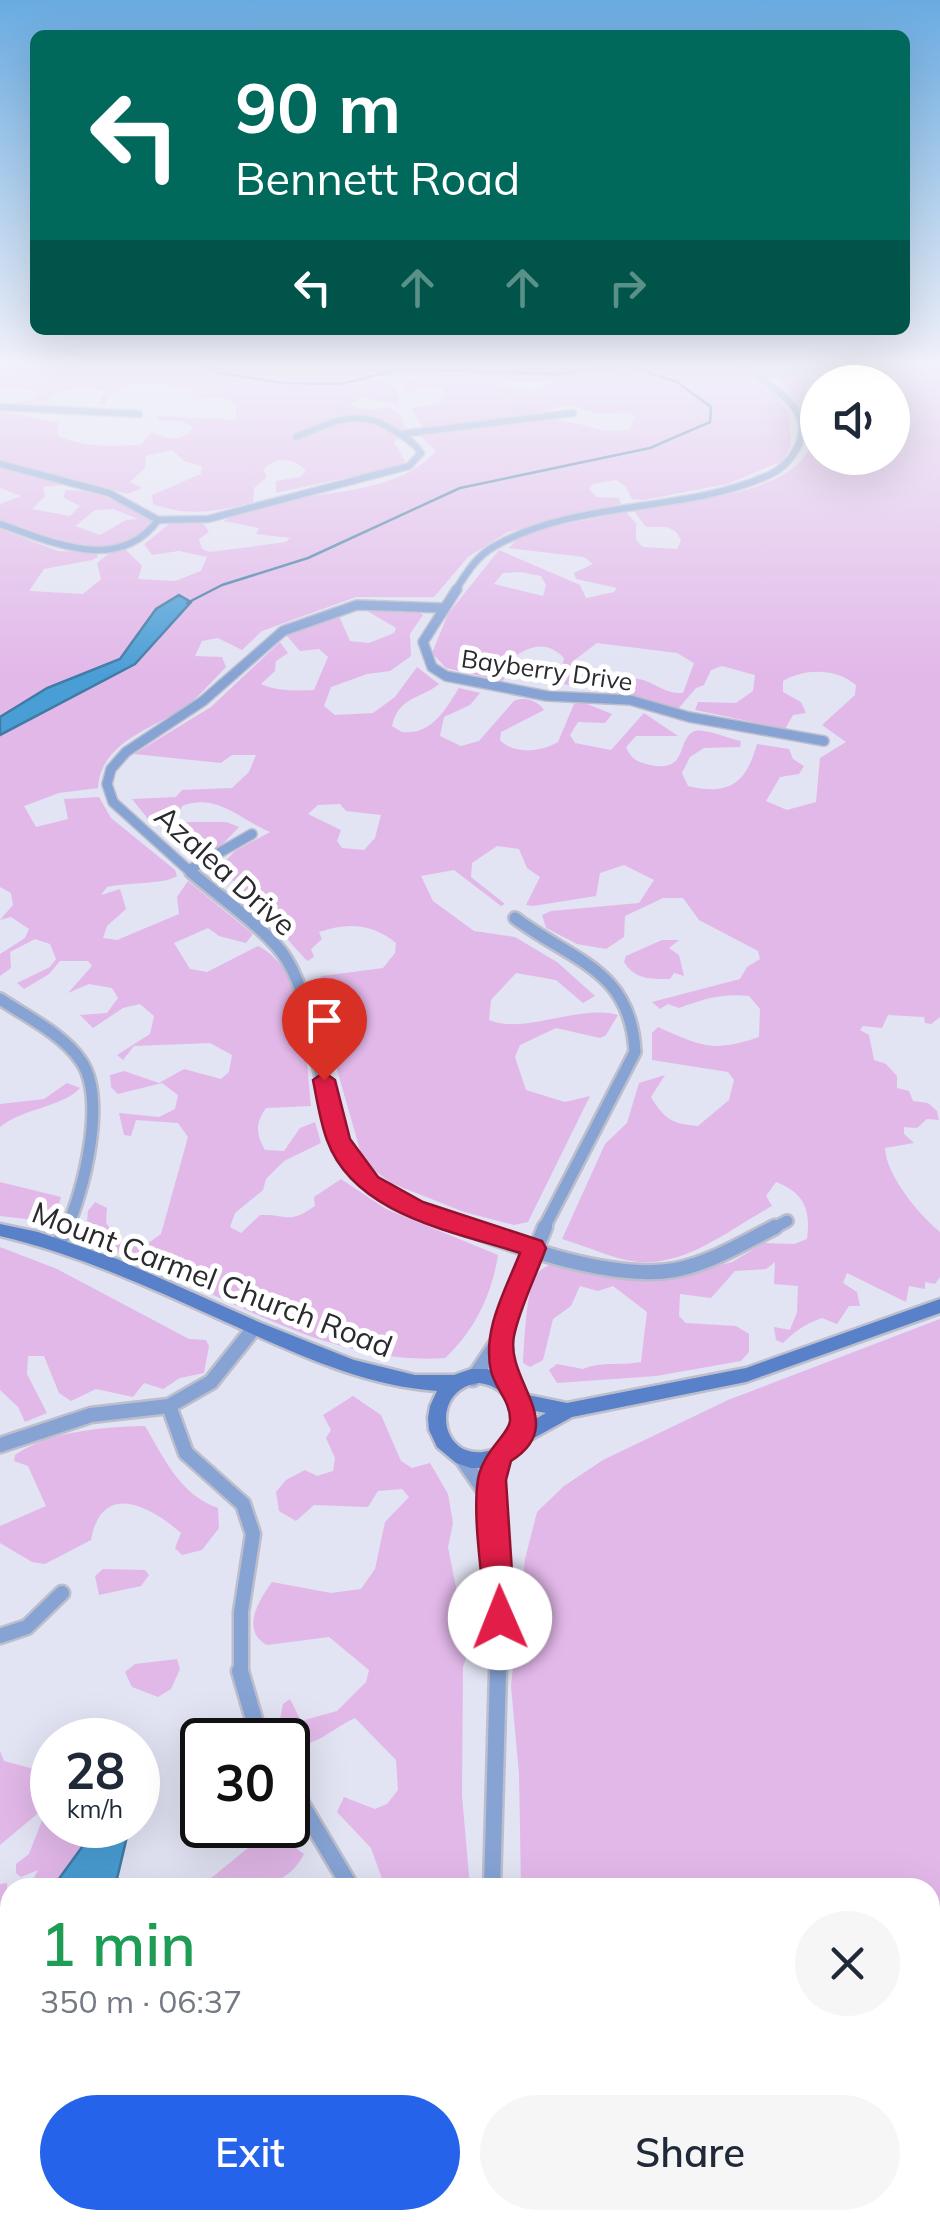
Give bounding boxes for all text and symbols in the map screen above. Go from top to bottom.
text: 90 m [235,63,401,151]
icon: left [70,70,200,200]
text: Bennett Road [235,150,520,206]
icon: left [285,260,340,315]
icon: ahead [390,260,445,315]
icon: ahead [495,260,550,315]
icon: right [600,260,655,315]
map controls [800,365,910,475]
button: sound [800,365,910,475]
street label: Bayberry Drive [459,642,635,697]
street label: Azalea Drive [147,797,304,944]
pin [282,978,367,1081]
icon: arrive [297,993,352,1048]
street label: Mount Carmel Church Road [27,1193,398,1365]
position arrow [448,1566,552,1670]
speed limit sign: 30 [180,1718,310,1848]
text: 28 [65,1739,125,1802]
text: km/h [67,1793,123,1824]
text: 1 min [40,1906,196,1981]
button: close [795,1911,900,2016]
text: 350 m · 06:37 [40,1981,242,2021]
button: Exit [40,2095,460,2210]
button: Share [480,2095,900,2210]

